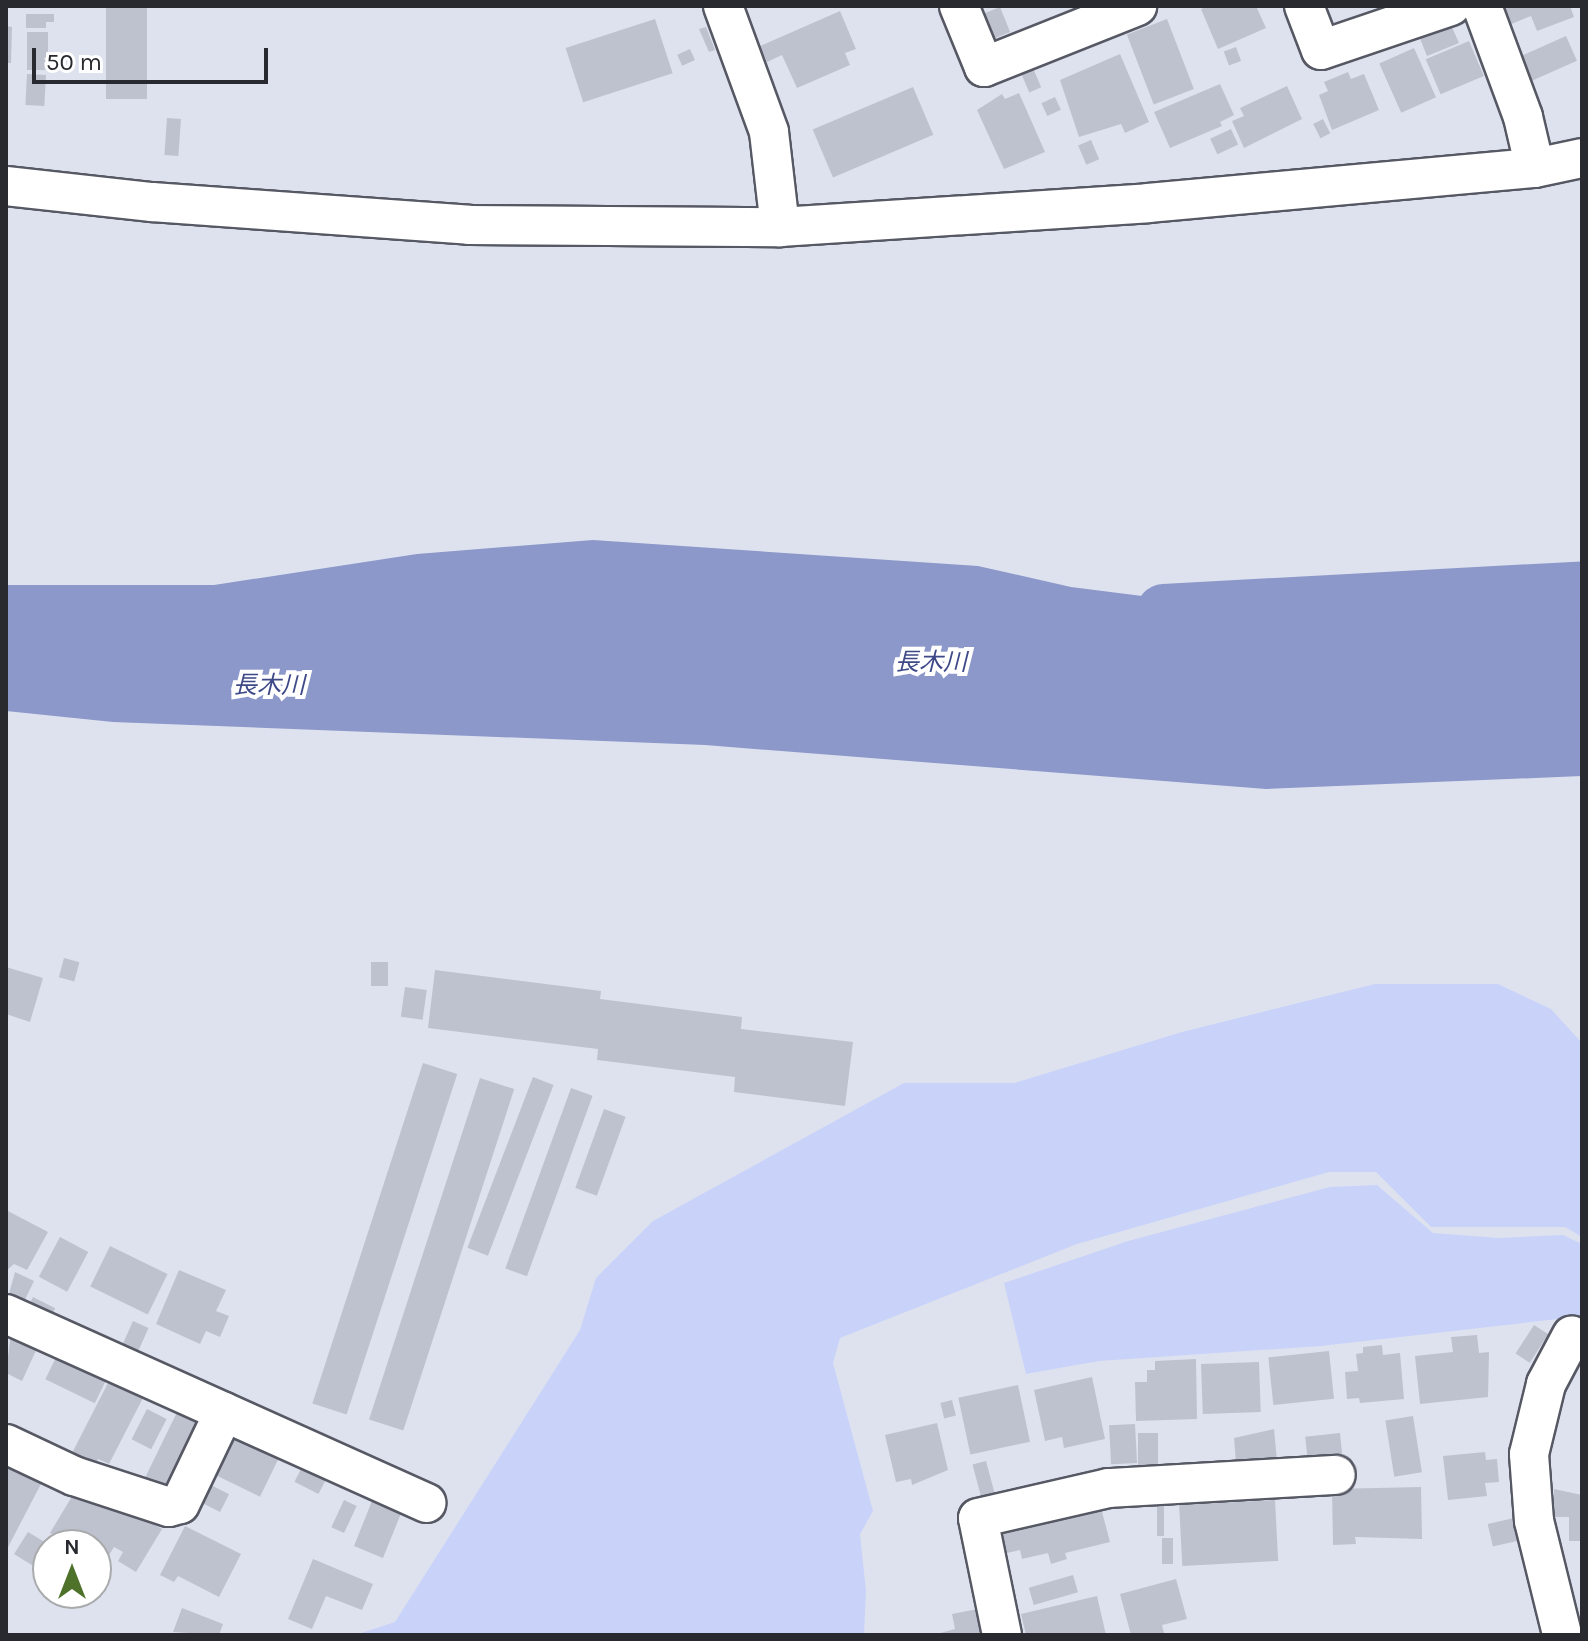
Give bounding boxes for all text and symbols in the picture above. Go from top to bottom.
scale bar [36,32,272,82]
text: 50 m [46,48,102,76]
water label: 長木川 [895,649,967,677]
water label: 長木川 [233,672,305,700]
north arrow [32,1529,112,1609]
text: N [64,1534,80,1560]

